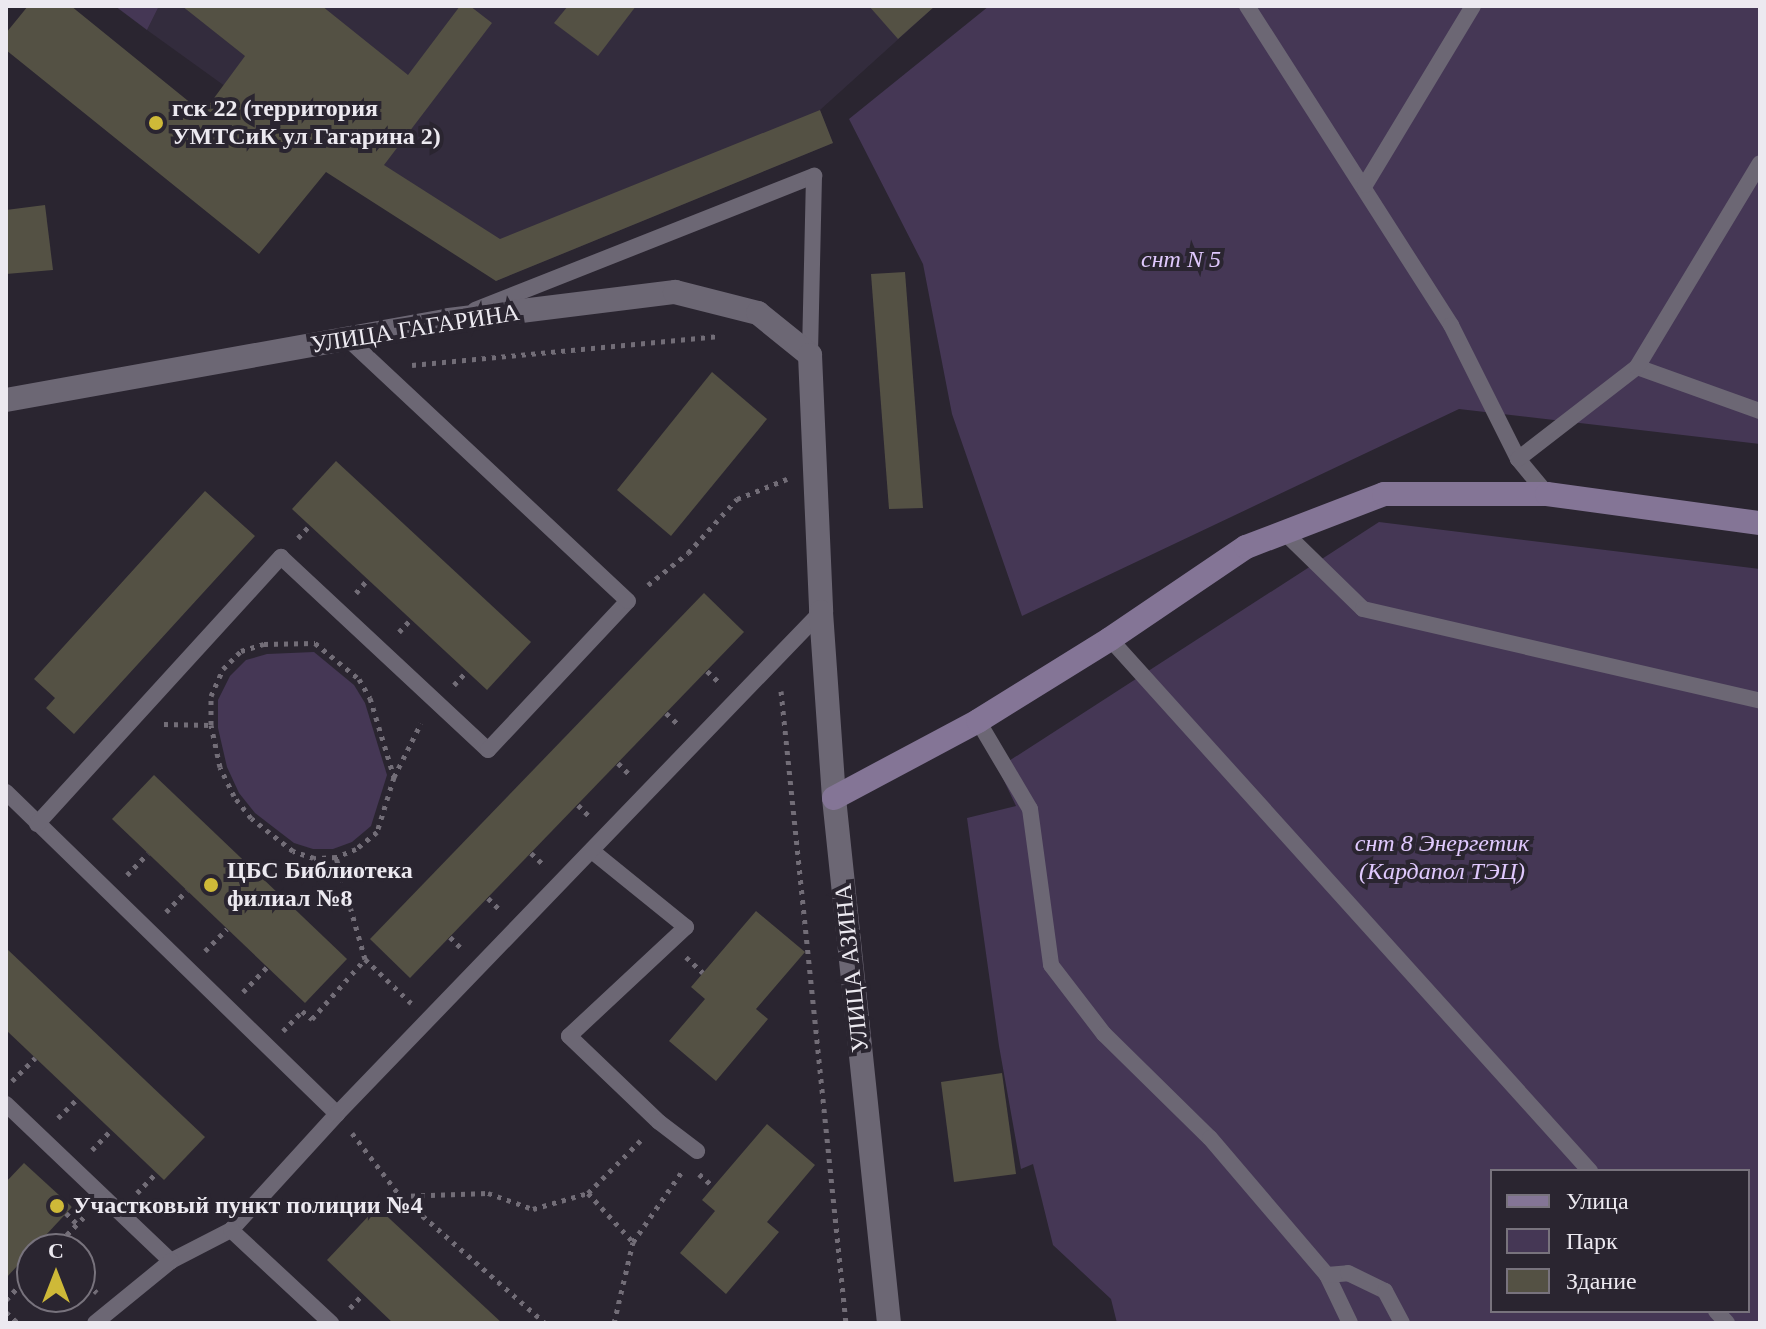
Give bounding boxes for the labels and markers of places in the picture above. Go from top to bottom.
place label: гск 22 (территория УМТСиК ул Гагарина 2) [172,95,441,151]
marker: гск 22 (территория УМТСиК ул Гагарина 2) [147,114,165,132]
place label: ЦБС Библиотека филиал №8 [227,857,413,913]
marker: ЦБС Библиотека филиал №8 [202,876,220,894]
place label: Участковый пункт полиции №4 [73,1192,423,1220]
marker: Участковый пункт полиции №4 [48,1197,66,1215]

